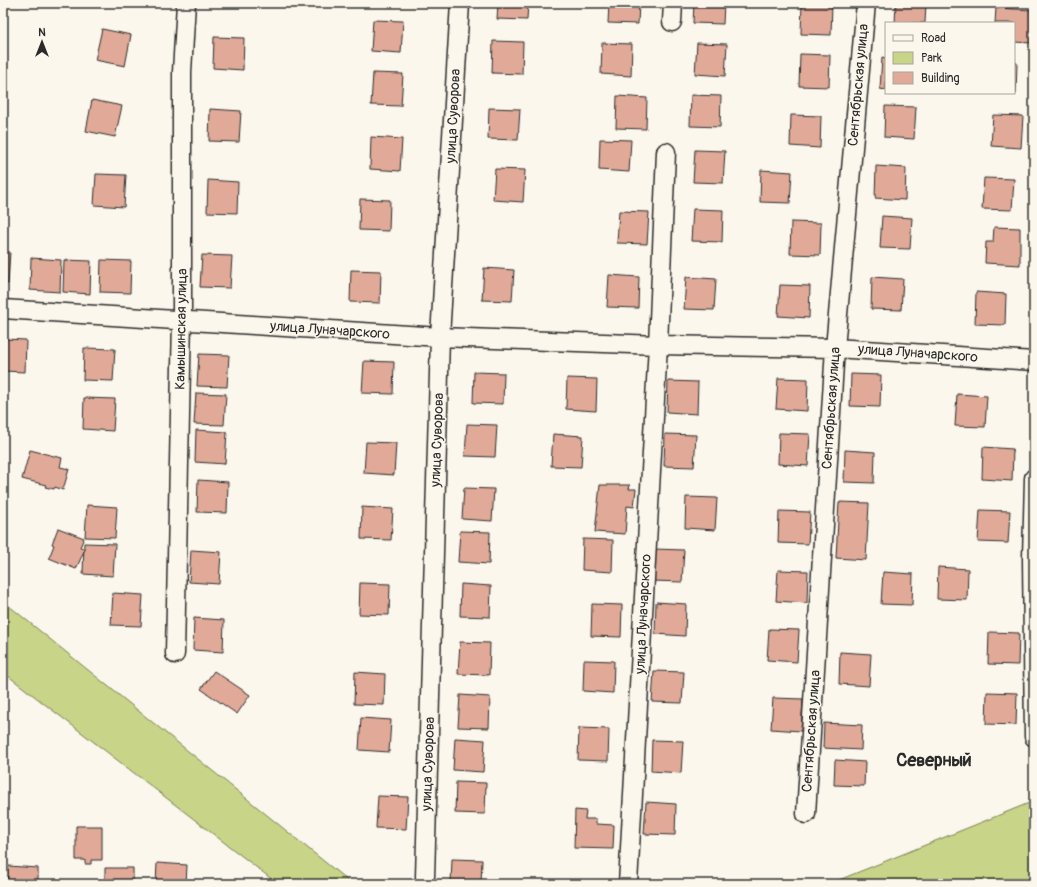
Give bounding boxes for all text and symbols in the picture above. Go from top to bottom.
north arrow [22,22,62,62]
legend [885,22,1015,94]
street label: Сентябрьская улица [844,23,872,147]
text: N [38,26,46,39]
text: Road [921,31,946,46]
text: Park [921,51,942,66]
street label: улица Суворова [442,68,464,165]
text: Building [921,71,960,86]
street label: Камышинская улица [171,268,191,390]
street label: улица Луначарского [269,317,391,343]
street label: улица Луначарского [857,340,979,366]
street label: Сентябрьская улица [818,346,844,470]
street label: улица Суворова [427,393,447,488]
street label: улица Луначарского [631,553,655,675]
street label: Сентябрьская улица [798,669,824,793]
street label: улица Суворова [418,717,438,812]
district label: Северный [896,749,972,772]

